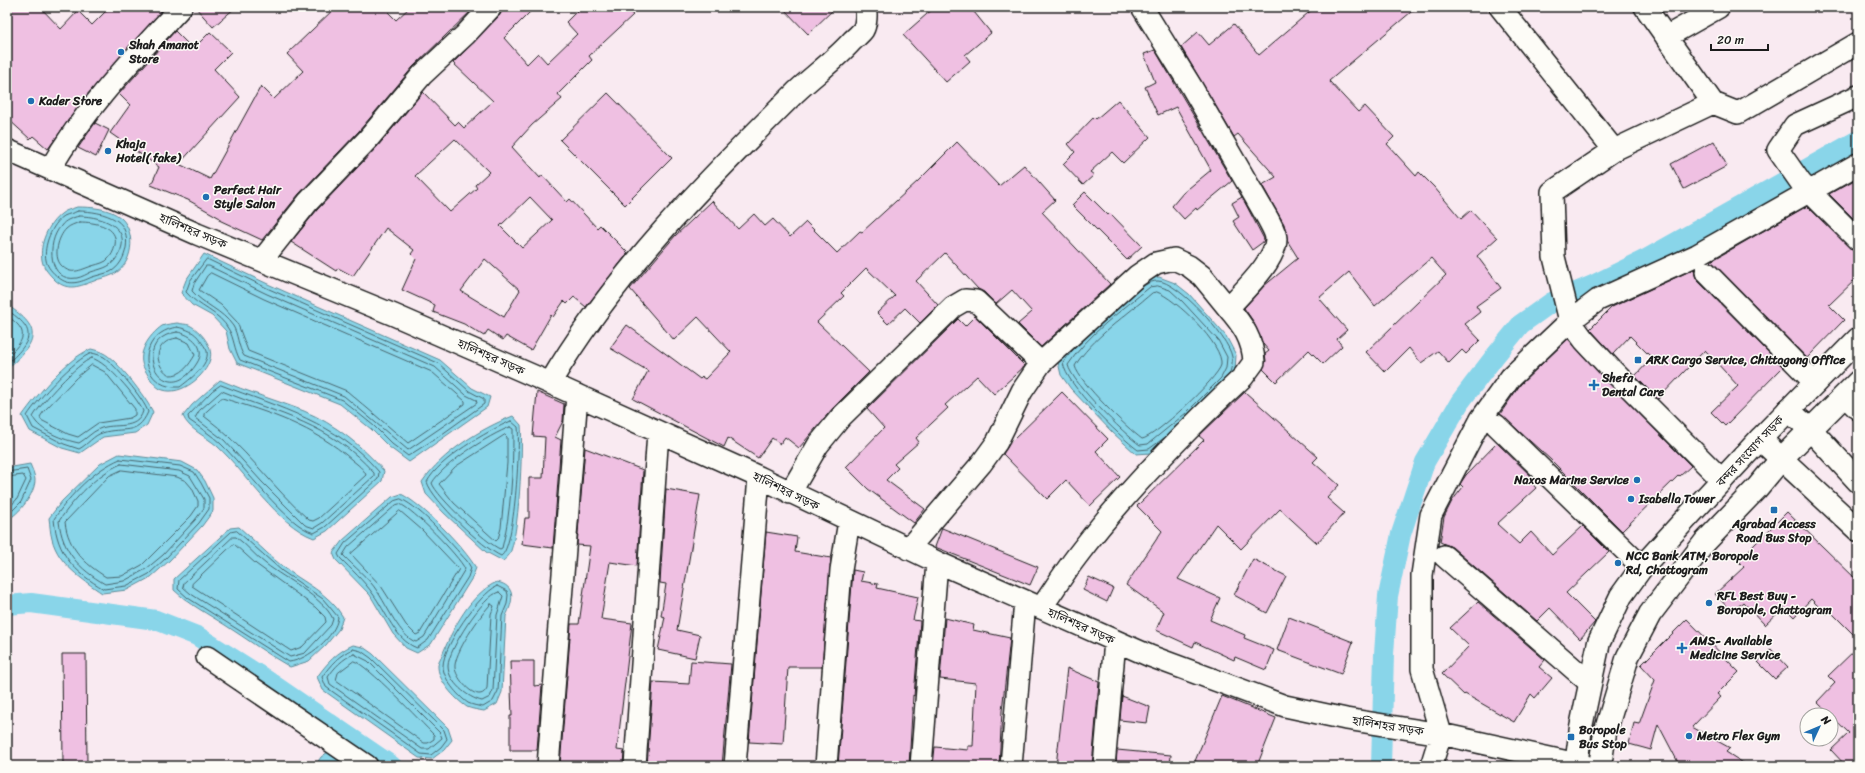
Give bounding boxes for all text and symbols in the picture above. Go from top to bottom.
scale bar [1711,26,1768,52]
text: 20 m [1717,29,1744,51]
place label: Shah Amanot Store [128,34,200,70]
marker: Shah Amanot Store [116,47,126,57]
place label: Kader Store [38,90,103,112]
marker: Kader Store [26,96,36,106]
place label: Khaja Hotel( fake) [115,133,182,169]
marker: Khaja Hotel( fake) [103,146,113,156]
place label: Perfect Hair Style Salon [213,179,282,215]
marker: Perfect Hair Style Salon [201,192,211,202]
street label: হালিশহর সড়ক [155,206,231,255]
street label: হালিশহর সড়ক [453,332,529,382]
place label: ARK Cargo Service, Chittagong Office [1645,349,1846,371]
marker: ARK Cargo Service, Chittagong Office [1633,355,1643,365]
place label: Shefa Dental Care [1601,367,1665,403]
marker: Shefa Dental Care [1589,380,1599,390]
street label: বন্দর সংযোগ সড়ক [1710,410,1790,493]
street label: হালিশহর সড়ক [748,465,824,517]
place label: Naxos Marine Service [1513,469,1630,491]
marker: Naxos Marine Service [1632,475,1642,485]
place label: Isabella Tower [1638,488,1716,510]
marker: Isabella Tower [1626,494,1636,504]
marker: Agrabad Access Road Bus Stop [1769,505,1779,515]
place label: Agrabad Access Road Bus Stop [1731,513,1816,549]
place label: NCC Bank ATM, Boropole Rd, Chattogram [1625,545,1759,581]
marker: NCC Bank ATM, Boropole Rd, Chattogram [1613,558,1623,568]
place label: RFL Best Buy - Boropole, Chattogram [1716,585,1833,621]
marker: RFL Best Buy - Boropole, Chattogram [1704,598,1714,608]
street label: হালিশহর সড়ক [1043,601,1119,651]
place label: AMS- Available Medicine Service [1689,630,1781,666]
marker: AMS- Available Medicine Service [1677,643,1687,653]
north arrow [1799,707,1839,747]
street label: হালিশহর সড়ক [1350,709,1426,743]
text: N [1816,710,1836,730]
place label: Boropole Bus Stop [1579,719,1628,755]
place label: Metro Flex Gym [1696,725,1780,747]
marker: Metro Flex Gym [1684,731,1694,741]
marker: Boropole Bus Stop [1566,732,1576,742]

